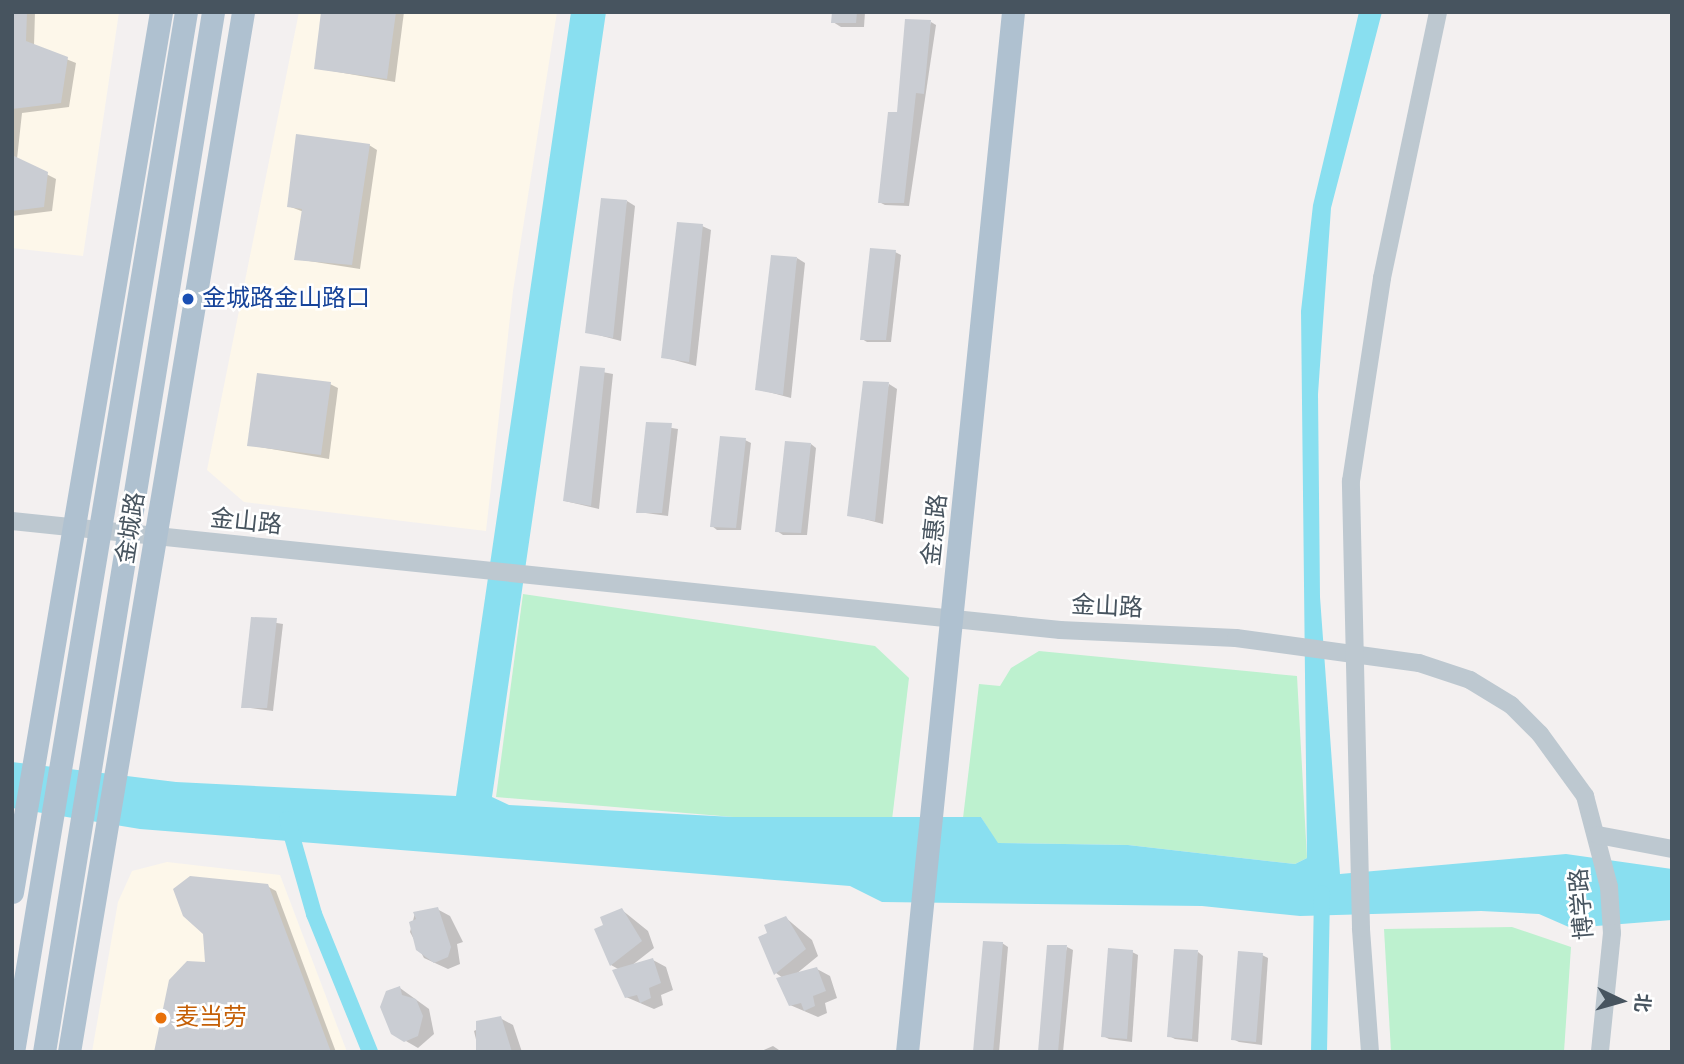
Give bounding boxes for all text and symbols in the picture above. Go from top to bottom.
place label: 金城路金山路口 [202,285,370,313]
marker: 金城路金山路口 [180,291,196,307]
street label: 金城路 [111,490,151,566]
street label: 金惠路 [917,493,953,567]
street label: 金山路 [209,504,283,540]
street label: 金山路 [1070,591,1144,623]
street label: 博学路 [1565,867,1599,941]
north arrow [1586,966,1656,1036]
text: 北 [1630,992,1654,1013]
place label: 麦当劳 [175,1004,247,1032]
marker: 麦当劳 [153,1010,169,1026]

